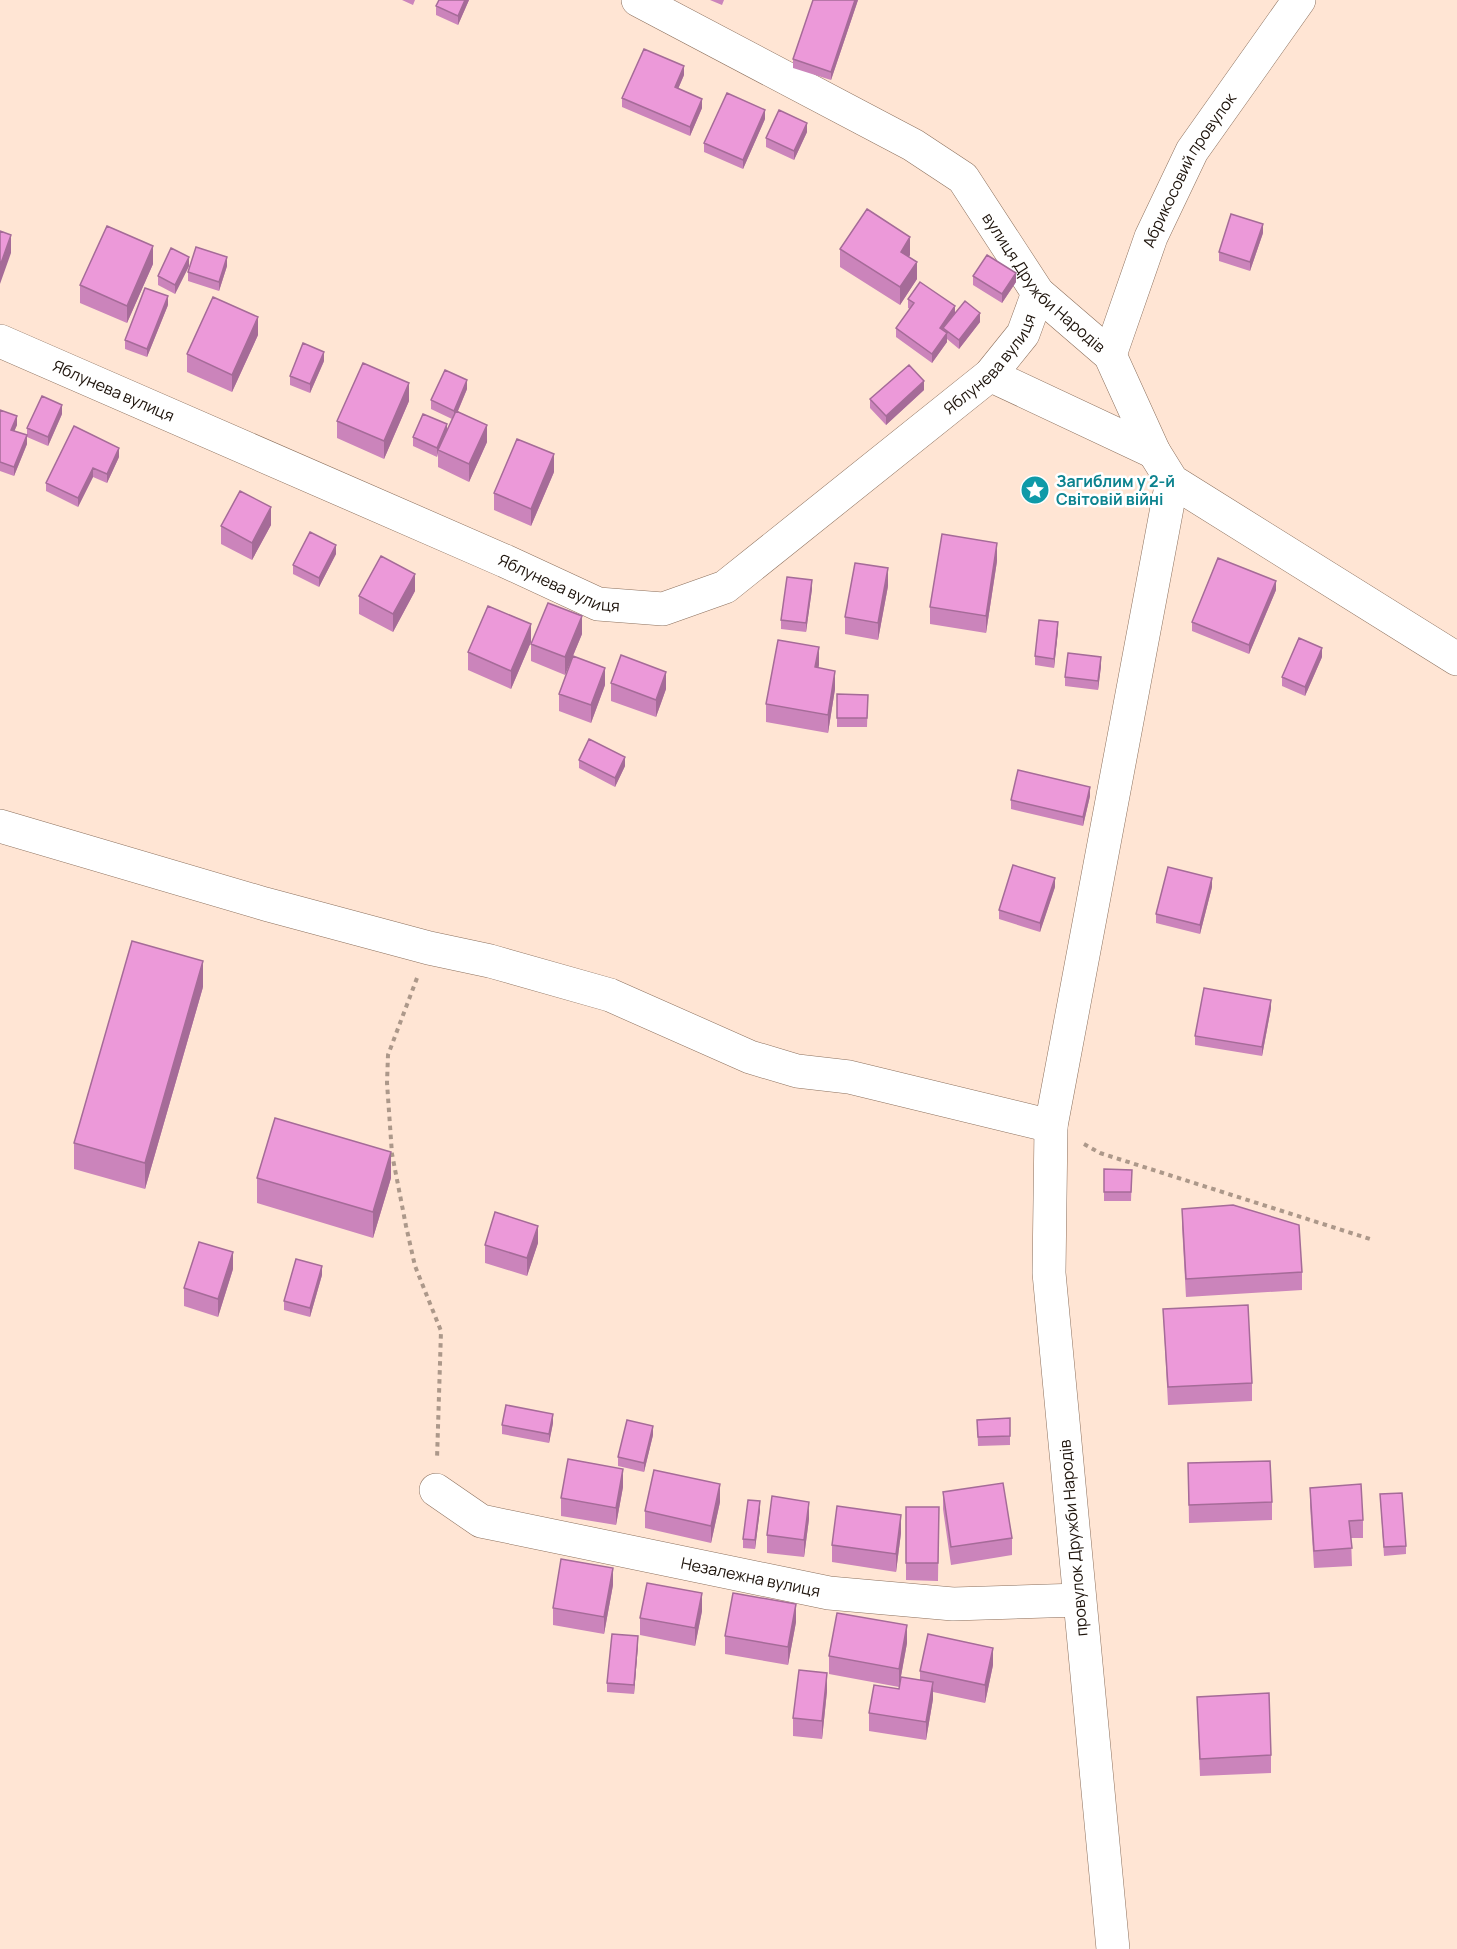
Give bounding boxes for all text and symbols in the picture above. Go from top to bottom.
street label: Абрикосовий провулок [1137,87,1242,250]
street label: вулиця Дружби Народів [977,208,1111,358]
street label: Яблунева вулиця [939,311,1041,419]
street label: Яблунева вулиця [50,354,178,427]
place label: Загиблим у 2-й Світовій війні [1056,470,1175,510]
place icon: Загиблим у 2-й Світовій війні [1019,474,1051,506]
street label: Яблунева вулиця [495,549,621,617]
street label: провулок Дружби Народів [1053,1438,1093,1637]
street label: Незалежна вулиця [679,1552,822,1602]

